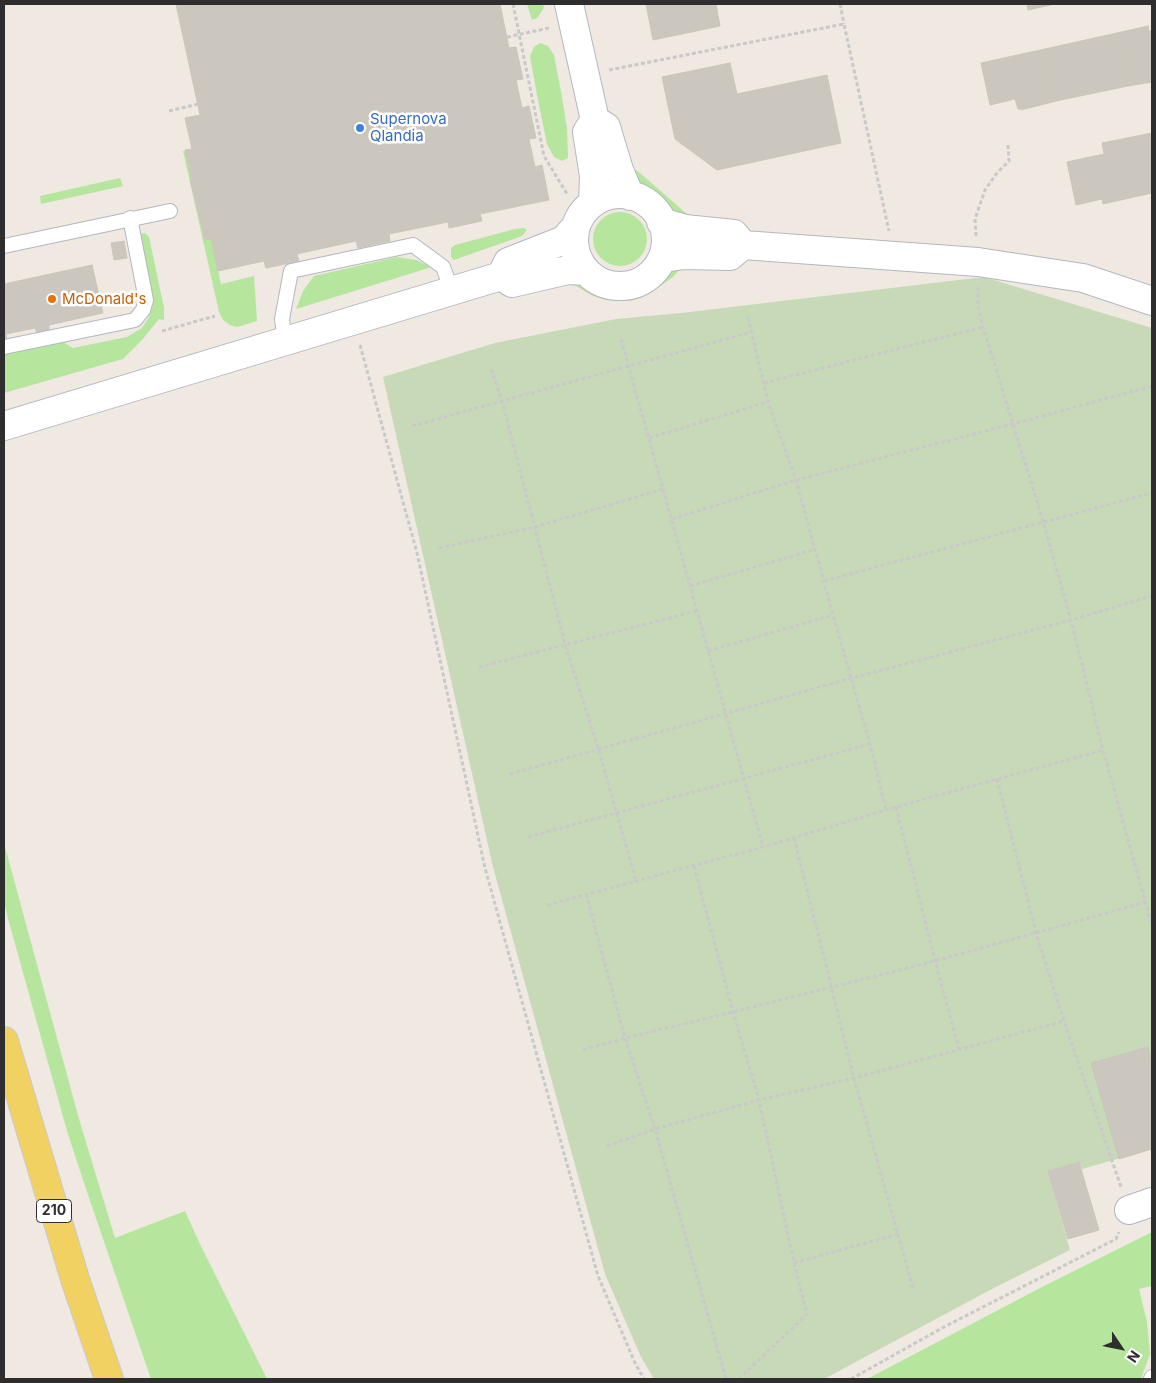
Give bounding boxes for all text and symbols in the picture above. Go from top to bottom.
place label: Supernova Qlandia [370,110,447,145]
marker: Supernova Qlandia [354,122,366,134]
place label: McDonald's [62,290,146,308]
marker: McDonald's [46,293,58,305]
road number: 210 [36,1200,72,1222]
north arrow [1096,1323,1146,1373]
text: N [1124,1347,1144,1366]

